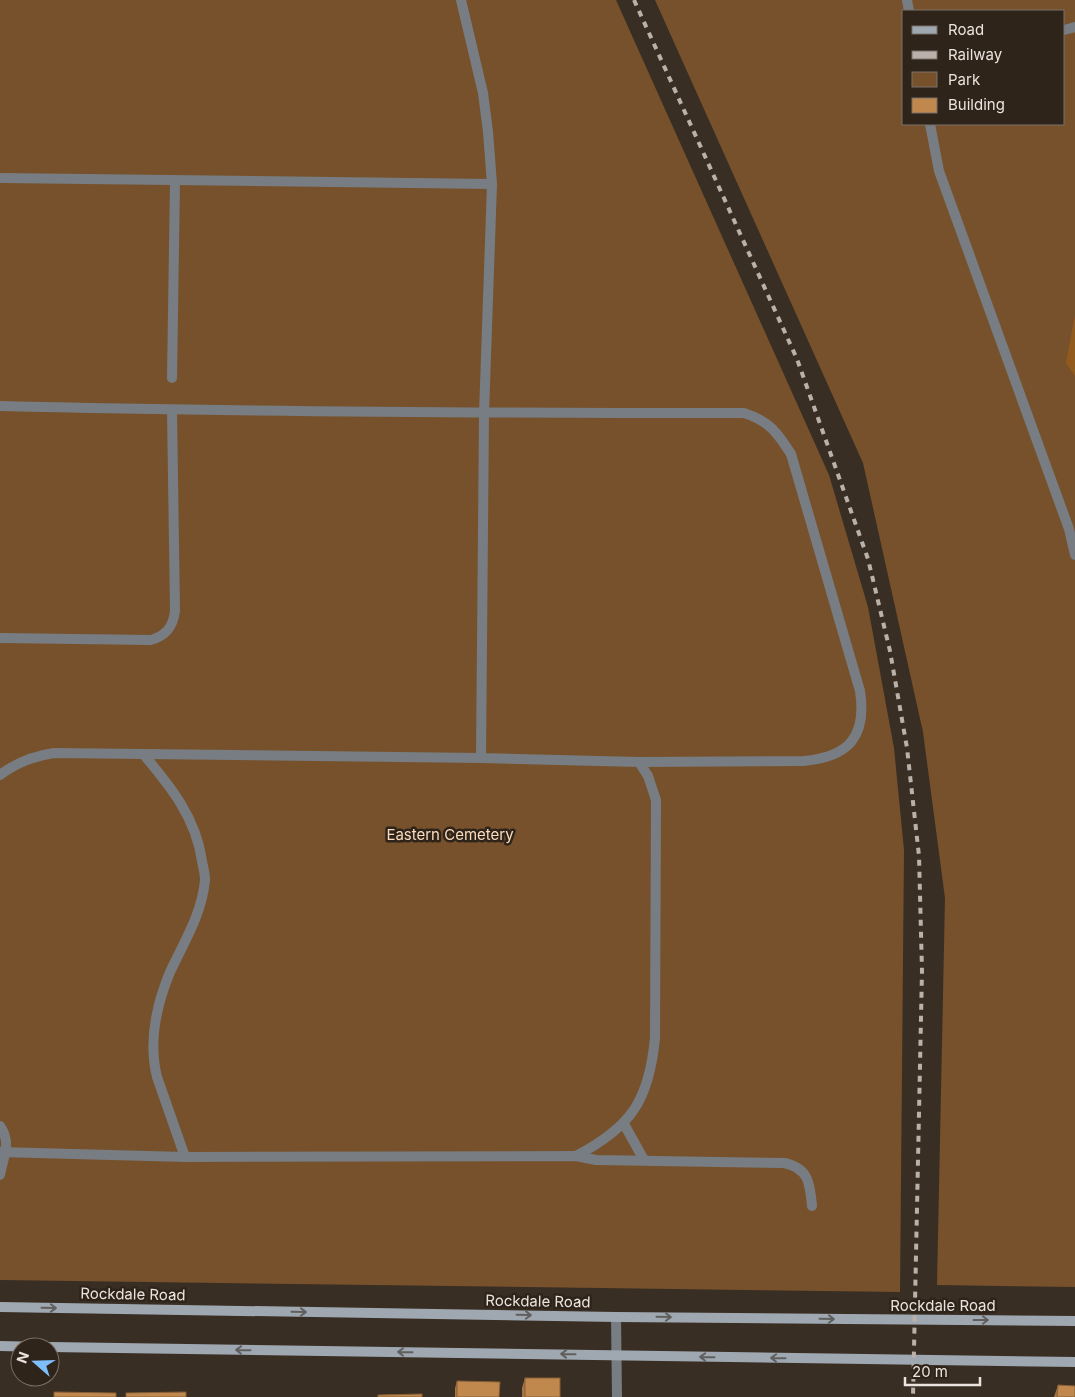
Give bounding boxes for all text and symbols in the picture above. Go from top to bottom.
legend [902,10,1065,125]
text: Road [948,20,984,39]
text: Railway [948,45,1003,64]
text: Park [948,70,981,89]
text: Building [948,95,1005,114]
park label: Eastern Cemetery [386,825,514,844]
street label: Rockdale Road [80,1284,186,1304]
street label: Rockdale Road [485,1291,591,1311]
street label: Rockdale Road [890,1296,996,1315]
one-way arrow [40,1303,56,1313]
one-way arrow [290,1307,306,1317]
one-way arrow [515,1311,531,1320]
one-way arrow [656,1312,672,1322]
one-way arrow [818,1314,835,1324]
one-way arrow [972,1315,989,1325]
north arrow [10,1337,60,1387]
one-way arrow [235,1345,251,1355]
one-way arrow [397,1347,414,1357]
text: N [13,1349,32,1365]
one-way arrow [560,1349,576,1359]
one-way arrow [700,1352,716,1361]
one-way arrow [770,1353,786,1363]
scale bar [905,1354,980,1386]
text: 20 m [912,1362,948,1381]

